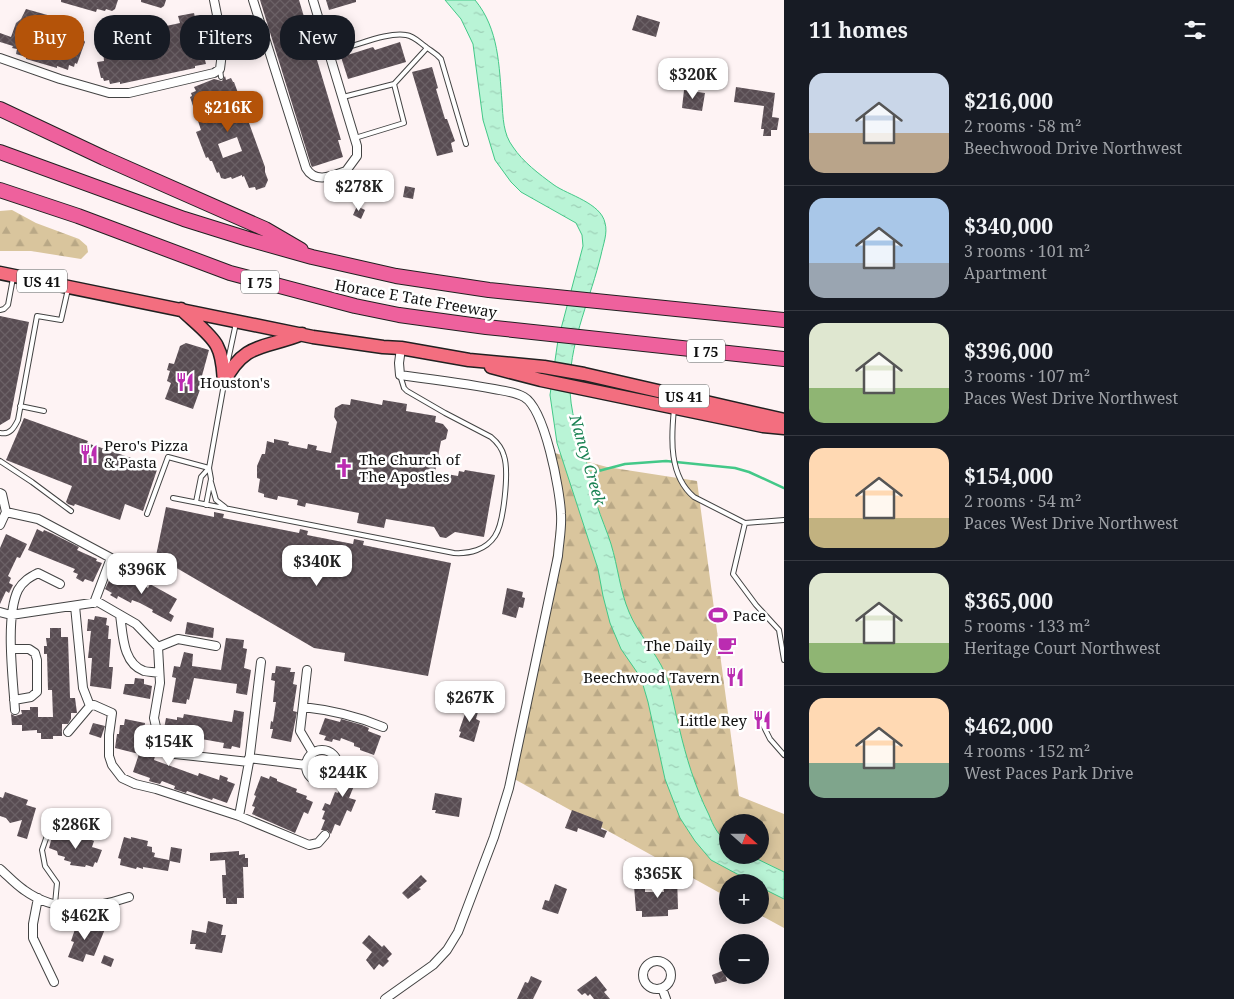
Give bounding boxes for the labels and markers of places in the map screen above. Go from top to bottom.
pin: $320K [658,58,728,100]
pin: $216K [193,90,263,133]
pin: $278K [324,170,394,212]
restaurant icon: Houston's [174,371,196,393]
place label: Houston's [200,372,270,392]
place label: Pero's Pizza & Pasta [104,435,188,472]
restaurant icon: Pero's Pizza & Pasta [78,443,100,465]
place label: The Church of The Apostles [359,449,461,486]
church icon: The Church of The Apostles [333,457,355,479]
pin: $340K [282,544,352,587]
pin: $396K [107,552,177,595]
sports icon: Pace [707,604,729,626]
place label: Pace [733,605,766,625]
cafe icon: The Daily [716,634,738,656]
place label: The Daily [644,635,713,655]
restaurant icon: Beechwood Tavern [724,666,746,688]
place label: Beechwood Tavern [583,667,720,687]
pin: $267K [435,680,505,723]
restaurant icon: Little Rey [751,709,773,731]
place label: Little Rey [679,710,748,730]
pin: $154K [134,724,204,767]
pin: $244K [308,756,378,798]
pin: $286K [41,808,111,850]
pin: $365K [623,856,693,899]
pin: $462K [50,898,120,941]

